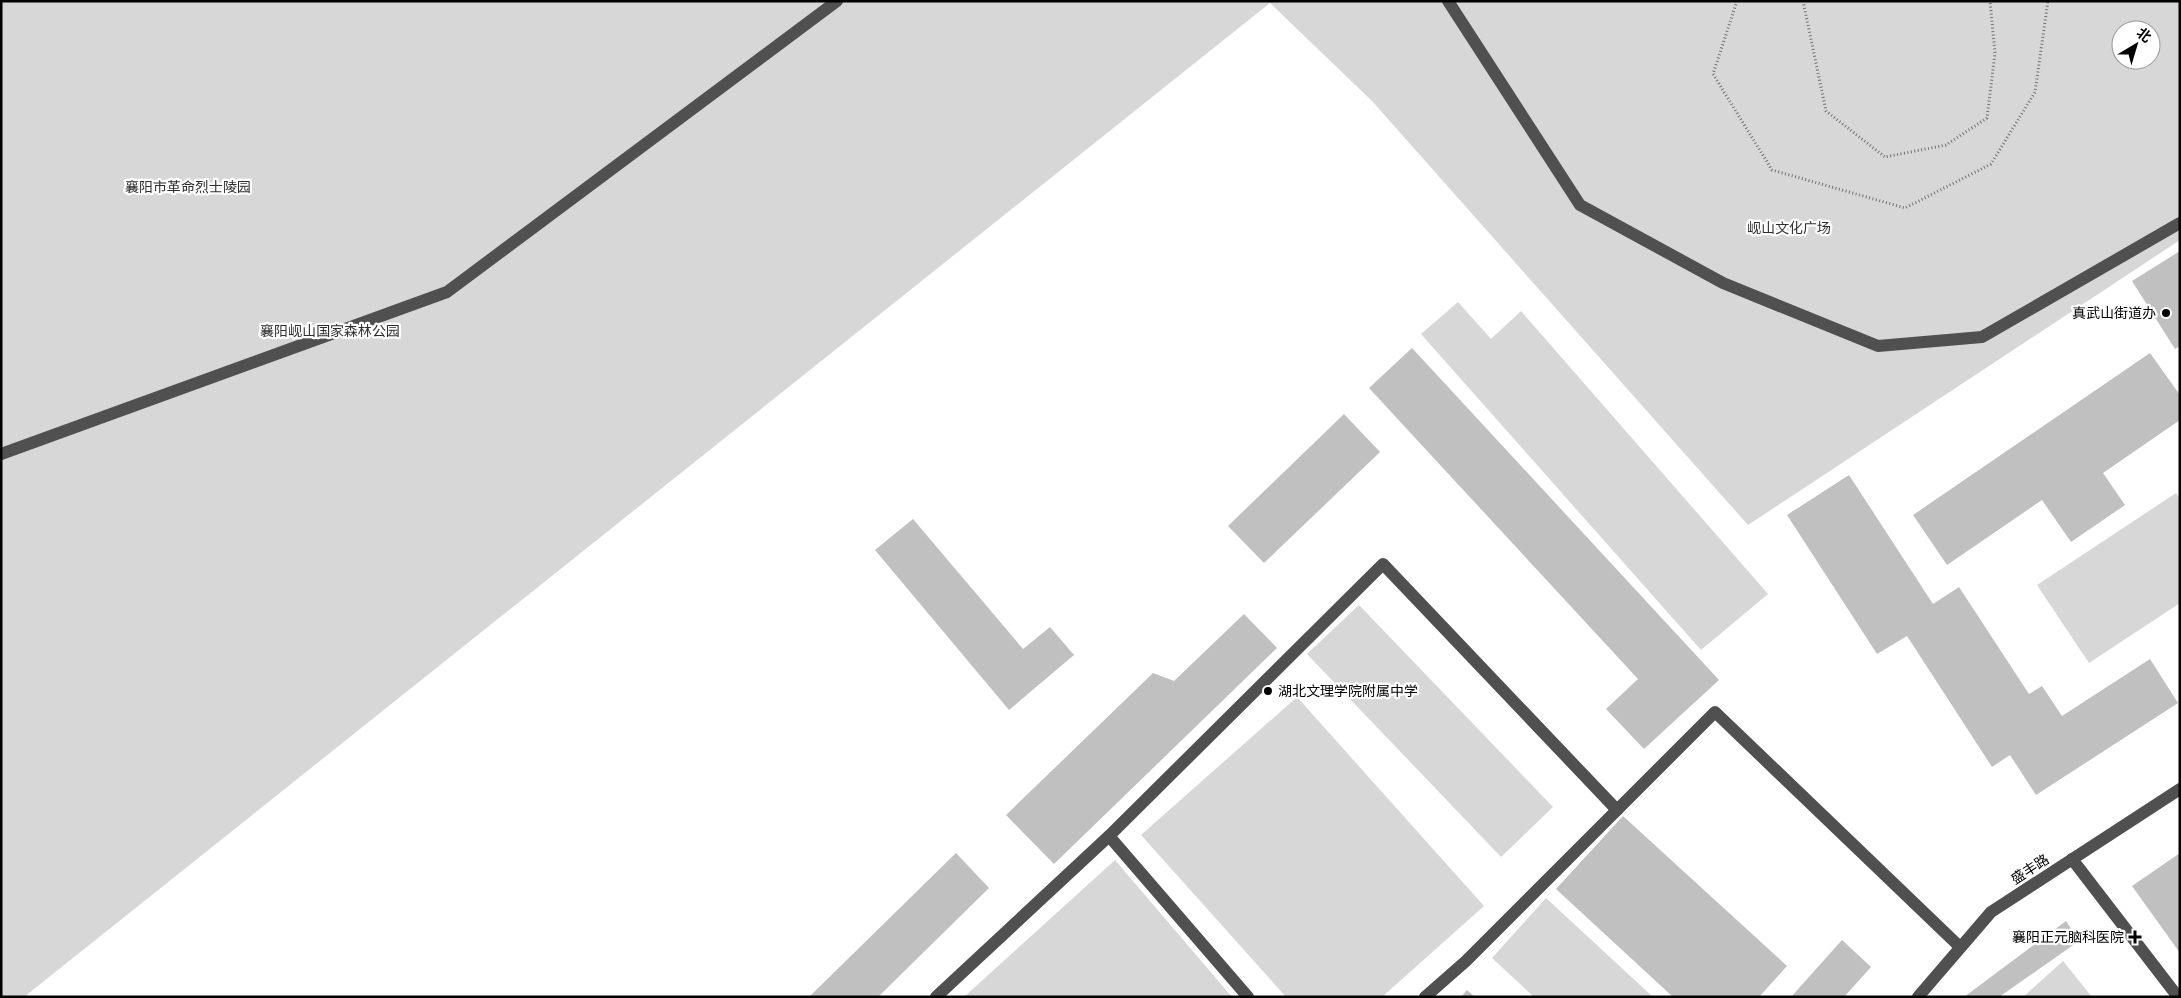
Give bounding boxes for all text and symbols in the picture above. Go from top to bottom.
north arrow [2111,20,2161,70]
text: 北 [2133,23,2155,46]
park label: 襄阳市革命烈士陵园 [125,178,251,196]
park label: 岘山文化广场 [1747,219,1831,237]
place label: 真武山街道办 [2072,304,2156,322]
marker: 真武山街道办 [2160,307,2172,319]
park label: 襄阳岘山国家森林公园 [260,322,400,340]
place label: 湖北文理学院附属中学 [1278,682,1418,700]
marker: 湖北文理学院附属中学 [1262,685,1274,697]
street label: 盛丰路 [2007,850,2053,888]
place label: 襄阳正元脑科医院 [2012,928,2124,946]
marker: 襄阳正元脑科医院 [2128,930,2142,944]

